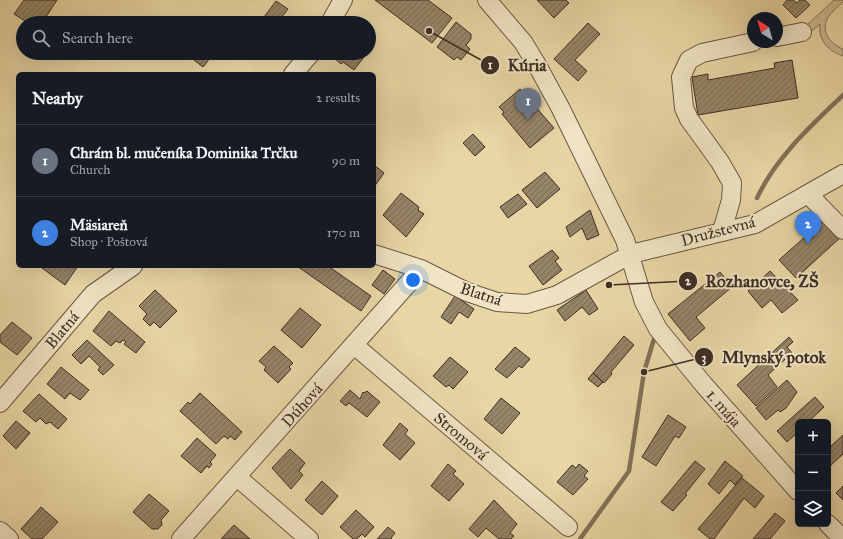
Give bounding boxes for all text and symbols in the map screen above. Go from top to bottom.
north arrow [747,12,783,48]
search box [16,16,376,60]
icon: search [30,27,52,49]
text: Search here [62,29,133,47]
callout: Kúria [480,50,555,79]
text: Kúria [507,55,547,76]
text: 1 [488,58,493,72]
text: Nearby [32,88,83,109]
pin: 1 [515,88,541,121]
text: 2 results [316,90,360,106]
text: Chrám bl. mučeníka Dominika Trčku [70,144,298,162]
text: 1 [42,153,48,169]
text: 90 m [332,153,360,169]
text: Church [70,162,110,178]
pin: 2 [795,211,821,244]
street label: Družstevná [679,212,757,250]
text: Mäsiareň [70,216,128,234]
text: 2 [42,225,48,241]
text: 170 m [327,225,360,241]
text: Shop · Poštová [70,234,148,250]
callout: Rozhanovce, ZŠ [678,267,827,296]
your location [403,270,423,290]
text: Rozhanovce, ZŠ [705,271,819,292]
text: 2 [685,274,692,288]
street label: Blatná [458,278,504,310]
street label: Blatná [41,307,83,352]
callout: Mlynský potok [694,343,835,372]
text: Mlynský potok [722,347,827,368]
text: 3 [702,351,707,366]
street label: Dúhová [277,379,327,431]
street label: 1. mája [702,385,746,431]
street label: Stromová [430,408,492,464]
map controls [795,419,831,527]
button: + [795,419,831,455]
button: − [795,455,831,491]
button: layers [795,491,831,527]

